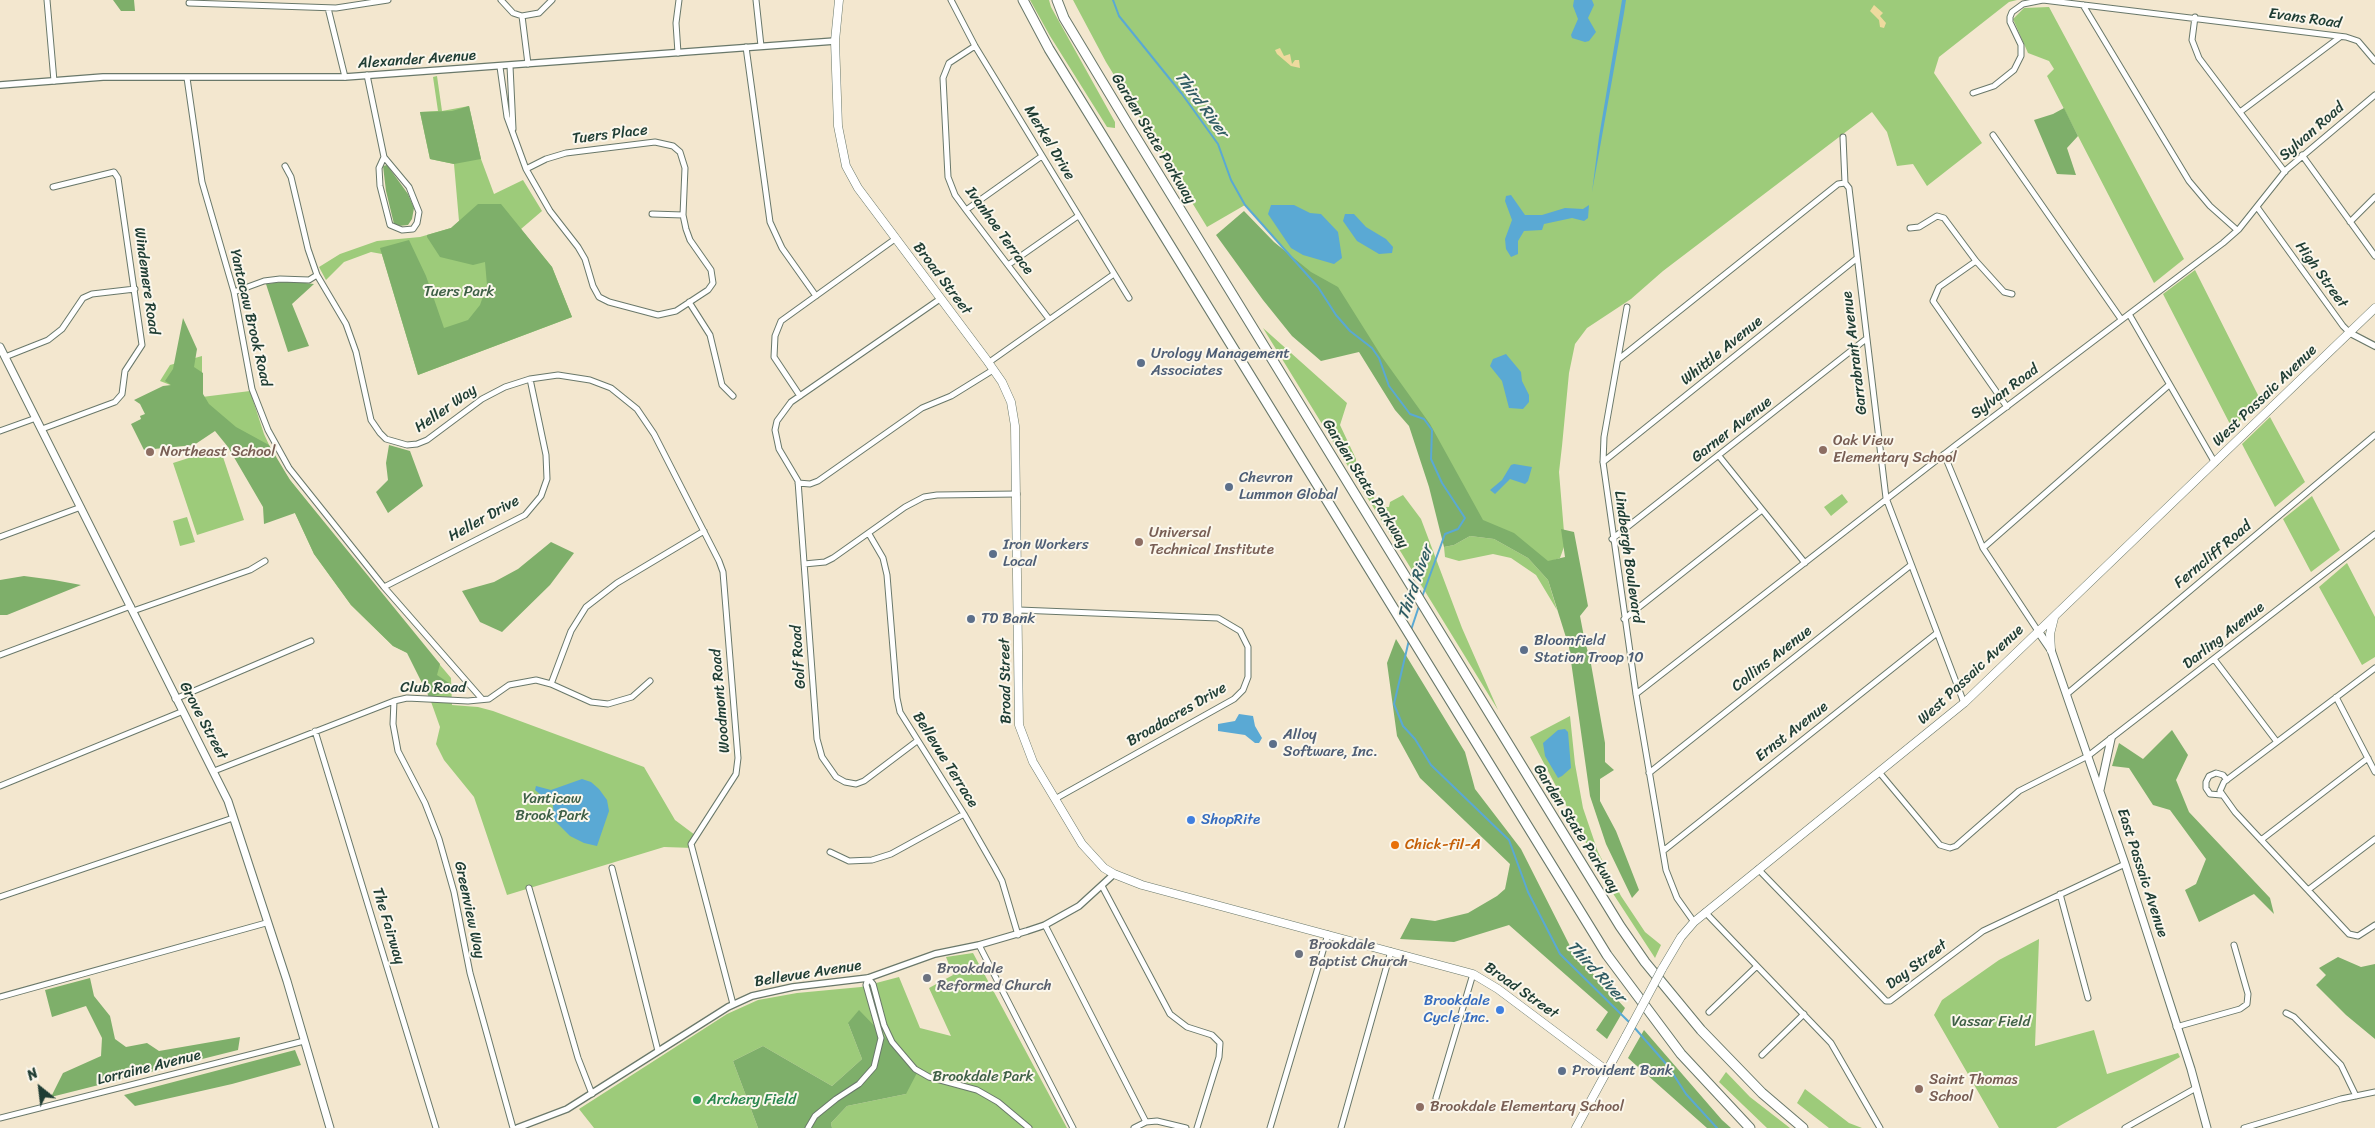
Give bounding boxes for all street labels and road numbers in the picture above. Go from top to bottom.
street label: Evans Road [2268,5,2342,33]
street label: Alexander Avenue [357,47,477,73]
street label: Garden State Parkway [1107,71,1199,207]
street label: Sylvan Road [2276,99,2348,165]
street label: Merkel Drive [1020,102,1078,184]
street label: Tuers Place [571,121,649,149]
street label: Ivanhoe Terrace [961,183,1037,279]
street label: Windemere Road [130,226,162,336]
street label: High Street [2291,238,2351,312]
street label: Broad Street [909,239,975,319]
street label: Yantacaw Brook Road [225,248,275,388]
street label: Garrabrant Avenue [1838,290,1872,416]
street label: Whittle Avenue [1678,313,1766,389]
street label: West Passaic Avenue [2209,342,2321,450]
street label: Sylvan Road [1968,361,2042,423]
street label: Heller Way [412,381,480,437]
street label: Garner Avenue [1688,393,1776,467]
street label: Garden State Parkway [1318,416,1412,552]
street label: Lindbergh Boulevard [1610,490,1646,624]
street label: Heller Drive [445,492,523,546]
street label: Ferncliff Road [2171,517,2255,593]
street label: Darling Avenue [2180,599,2268,673]
street label: West Passaic Avenue [1914,621,2028,729]
street label: Collins Avenue [1728,622,1816,696]
street label: Golf Road [788,625,810,689]
street label: Broad Street [996,638,1016,724]
street label: Woodmont Road [707,648,735,754]
street label: Grove Street [175,679,231,763]
street label: Club Road [400,679,466,697]
street label: Broadacres Drive [1124,679,1230,751]
street label: Ernst Avenue [1752,698,1832,766]
street label: Bellevue Terrace [908,709,982,811]
street label: Garden State Parkway [1529,761,1623,897]
street label: East Passaic Avenue [2113,806,2171,940]
street label: Greenview Way [450,860,488,960]
street label: The Fairway [368,885,408,967]
street label: Day Street [1883,936,1951,994]
street label: Bellevue Avenue [753,957,863,991]
street label: Broad Street [1481,959,1561,1023]
street label: Lorraine Avenue [95,1046,203,1090]

